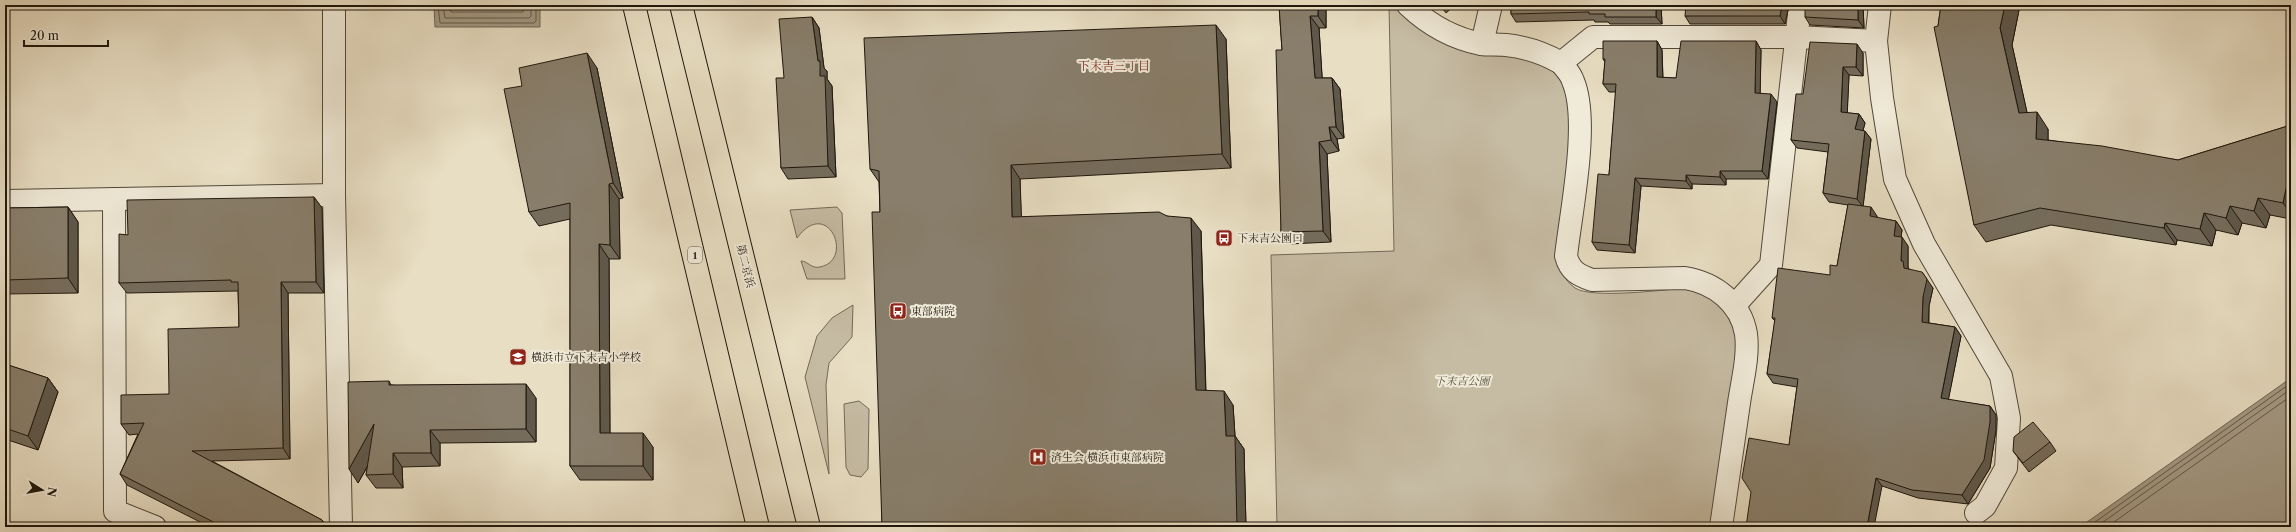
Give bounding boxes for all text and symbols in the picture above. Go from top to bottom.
scale bar [24,22,108,48]
text: 20 m [30,28,59,43]
district label: 下末吉三丁目 [1078,58,1150,73]
bus stop icon: 下末吉公園口 [1214,228,1234,248]
place label: 下末吉公園口 [1237,231,1303,245]
street label: 第二京浜 [734,243,758,289]
road number: 1 [688,247,702,263]
bus stop icon: 東部病院 [888,301,908,321]
place label: 東部病院 [911,304,955,318]
school or university icon: 横浜市立下末吉小学校 [508,347,528,367]
place label: 横浜市立下末吉小学校 [531,350,641,364]
park label: 下末吉公園 [1435,374,1491,388]
hospital icon: 済生会 横浜市東部病院 [1028,447,1048,467]
place label: 済生会 横浜市東部病院 [1051,450,1164,464]
north arrow [22,470,62,510]
text: N [44,486,60,498]

